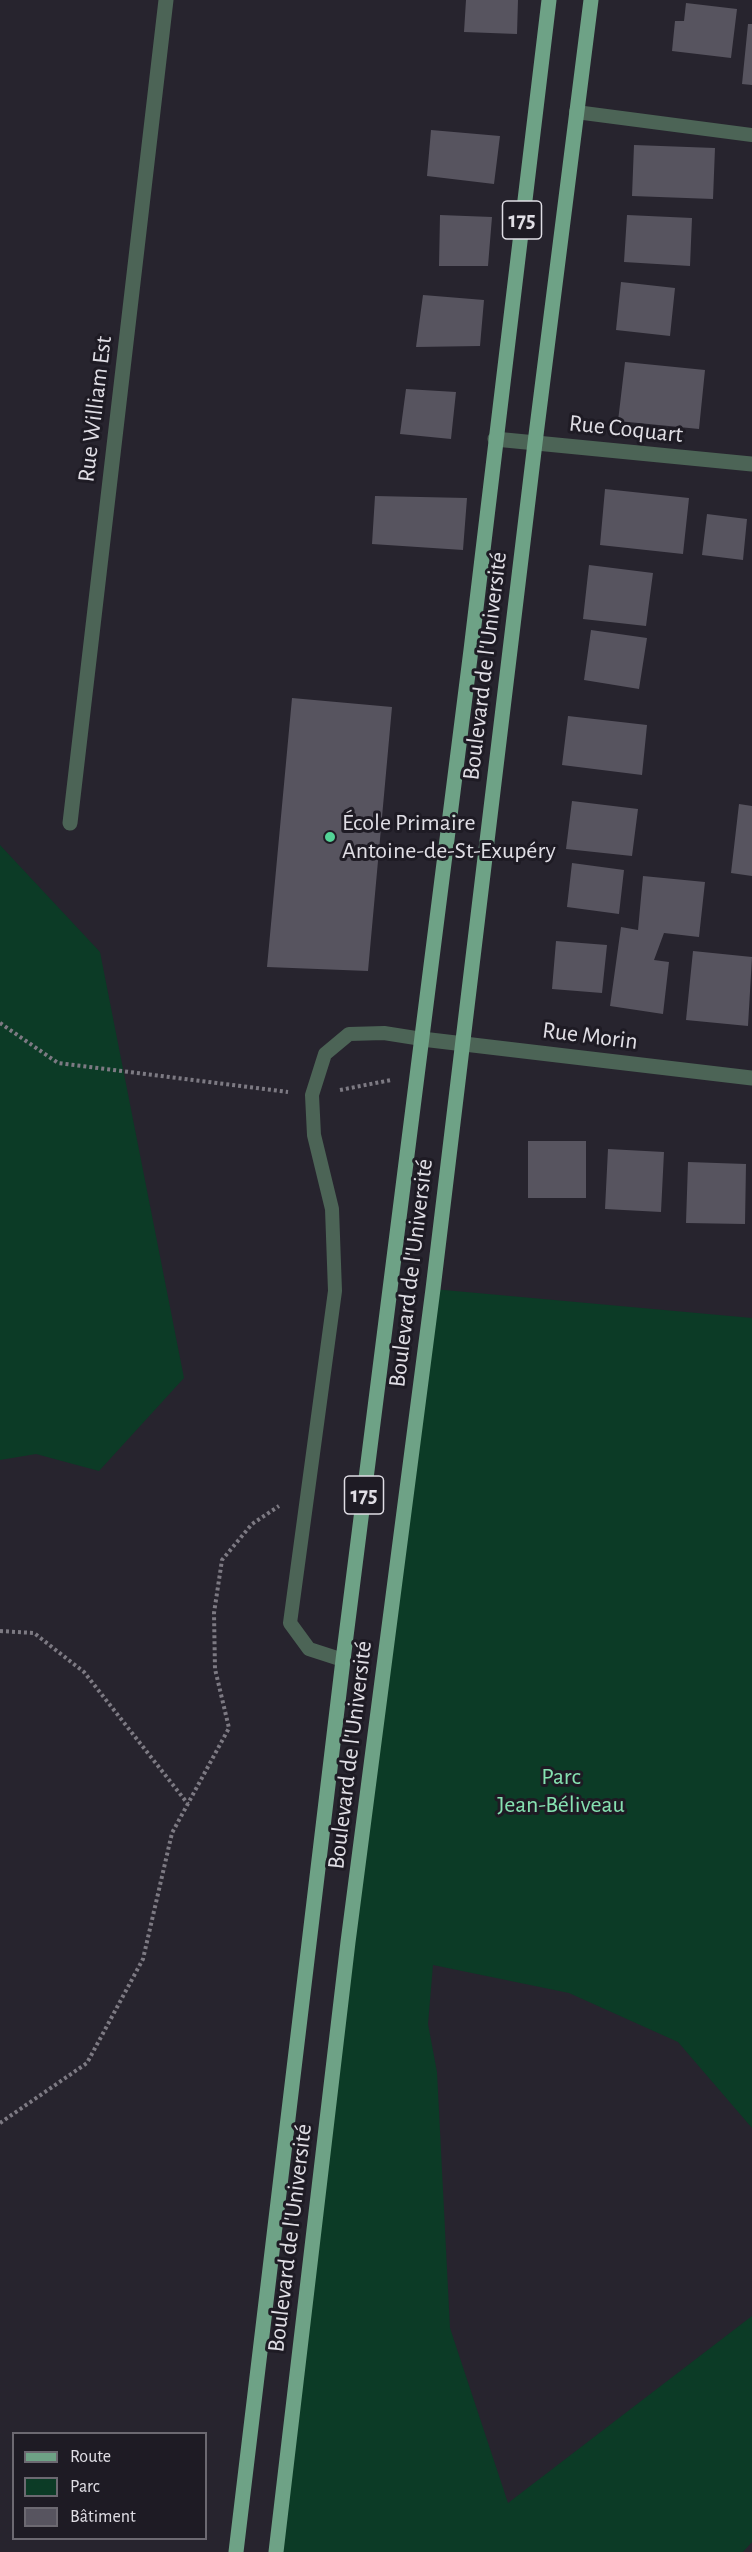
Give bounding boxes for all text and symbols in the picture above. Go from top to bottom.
road number: 175 [502,201,542,239]
street label: Rue William Est [72,334,118,484]
street label: Rue Coquart [568,409,684,449]
street label: Boulevard de l'Université [457,550,513,782]
place label: École Primaire Antoine-de-St-Exupéry [342,809,556,865]
marker: École Primaire Antoine-de-St-Exupéry [323,830,337,844]
street label: Rue Morin [541,1016,639,1056]
street label: Boulevard de l'Université [383,1157,439,1389]
road number: 175 [344,1476,384,1514]
street label: Boulevard de l'Université [322,1639,378,1871]
park label: Parc Jean-Béliveau [497,1763,625,1819]
street label: Boulevard de l'Université [262,2122,318,2354]
legend [12,2432,207,2540]
text: Route [70,2448,111,2466]
text: Parc [70,2478,100,2496]
text: Bâtiment [70,2508,136,2526]

